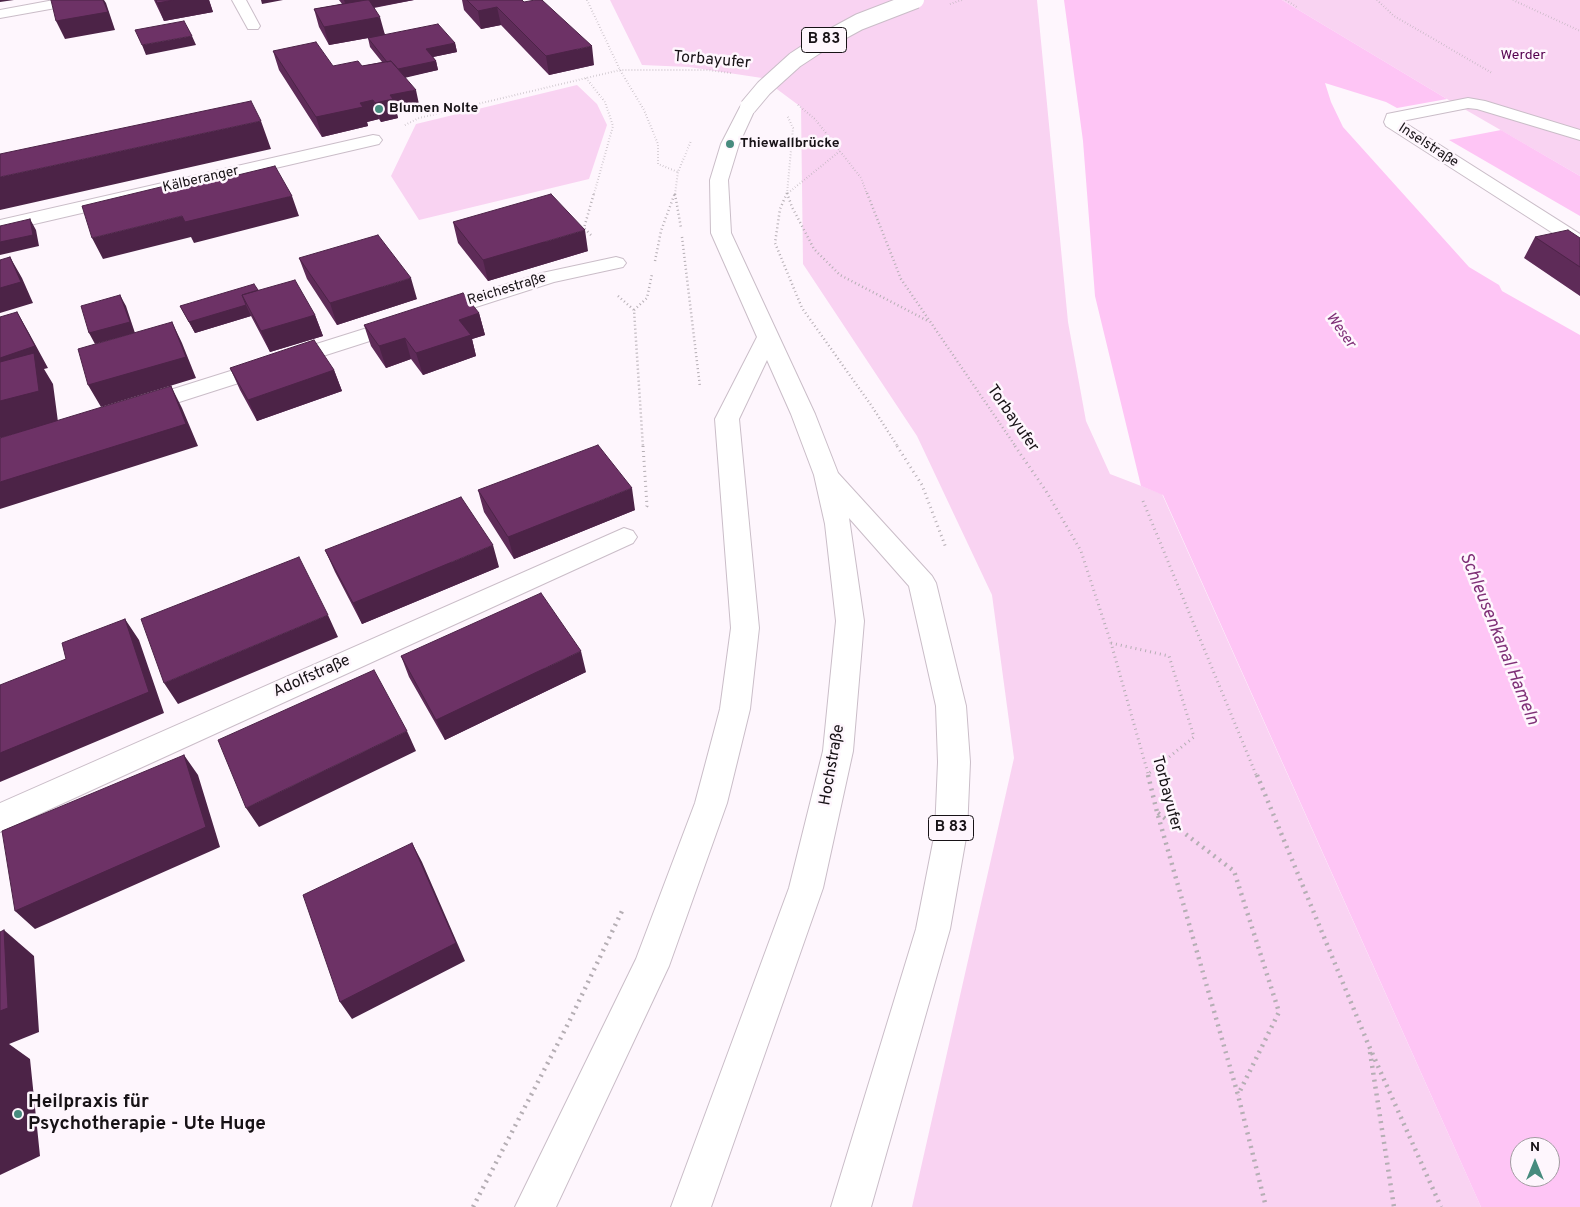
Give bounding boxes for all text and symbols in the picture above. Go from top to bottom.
road number: B 83 [802,28,846,52]
street label: Torbayufer [672,48,752,74]
park label: Werder [1500,48,1546,64]
place label: Blumen Nolte [389,101,478,117]
marker: Blumen Nolte [373,103,385,115]
street label: Inselstraße [1395,120,1461,172]
place label: Thiewallbrücke [740,136,840,152]
marker: Thiewallbrücke [724,138,736,150]
street label: Kälberanger [161,163,241,197]
street label: Reichestraße [466,270,548,310]
water label: Weser [1321,310,1359,352]
street label: Torbayufer [982,382,1042,456]
water label: Schleusenkanal Hameln [1453,550,1543,728]
street label: Adolfstraße [271,652,353,702]
street label: Hochstraße [816,723,850,807]
street label: Torbayufer [1147,754,1185,834]
road number: B 83 [928,816,974,840]
place label: Heilpraxis für Psychotherapie - Ute Huge [28,1092,266,1136]
marker: Heilpraxis für Psychotherapie - Ute Huge [12,1108,24,1120]
north arrow [1510,1137,1560,1187]
text: N [1530,1139,1540,1156]

